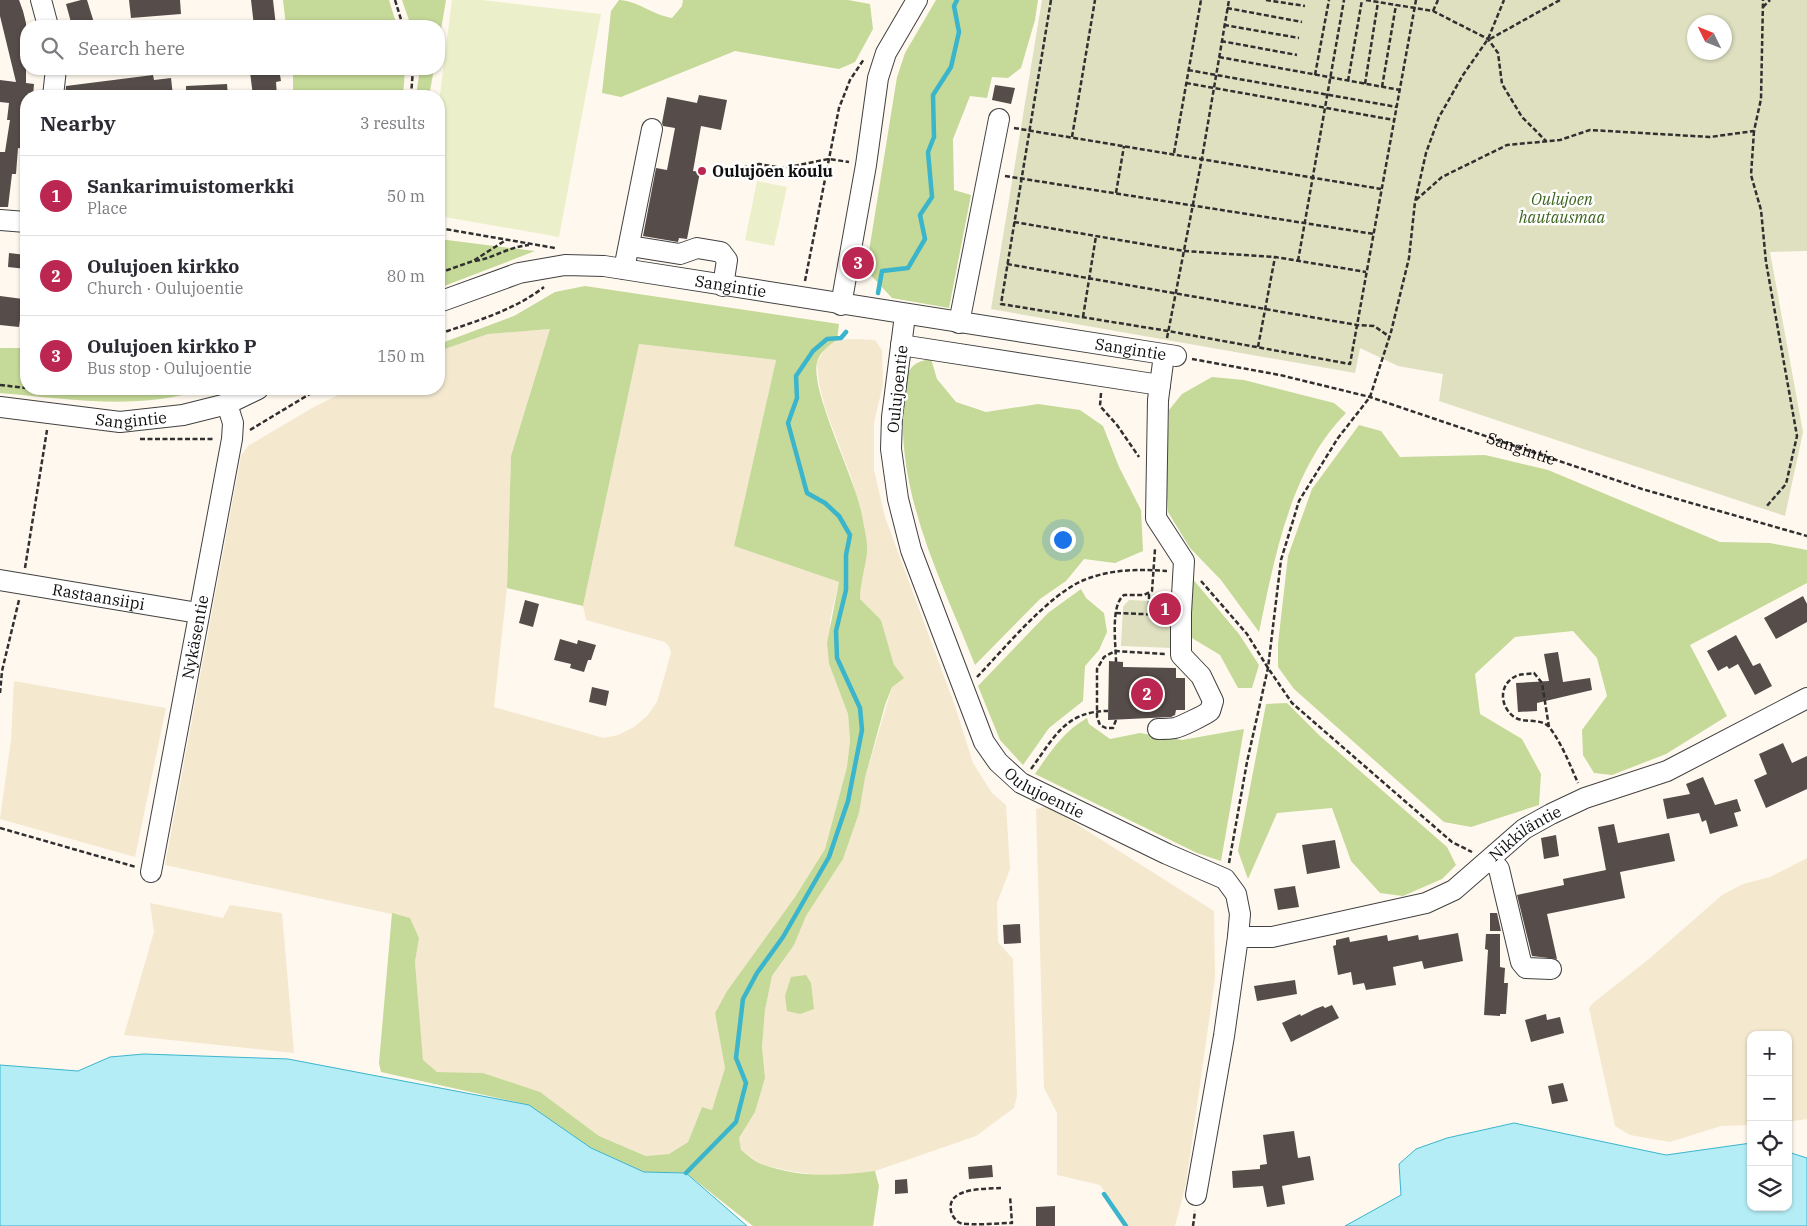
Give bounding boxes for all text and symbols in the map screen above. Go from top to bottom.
north arrow [1687,15,1732,60]
search box [20,20,445,75]
icon: search [38,34,66,62]
text: Search here [78,36,185,60]
text: Nearby [40,109,116,137]
text: 3 results [360,113,425,133]
place label: Oulujoen koulu [712,161,833,181]
marker: Oulujoen koulu [696,165,708,177]
text: Sankarimuistomerkki [87,174,294,198]
text: 1 [51,186,61,206]
text: 50 m [387,186,425,206]
park label: Oulujoen hautausmaa [1519,189,1606,227]
text: Place [87,198,127,218]
pin: 3 [842,244,874,282]
text: Oulujoen kirkko [87,254,239,278]
text: 2 [51,266,61,286]
text: 80 m [387,266,425,286]
street label: Sangintie [694,270,768,301]
text: Church · Oulujoentie [87,278,243,298]
street label: Sangintie [1094,333,1168,364]
text: Oulujoen kirkko P [87,334,257,358]
street label: Oulujoentie [882,344,912,434]
text: 3 [51,346,61,366]
text: 150 m [377,346,425,366]
text: Bus stop · Oulujoentie [87,358,252,378]
street label: Sangintie [94,407,168,432]
street label: Sangintie [1484,427,1559,469]
your location [1050,527,1076,553]
street label: Rastaansiipi [51,579,146,614]
pin: 1 [1149,590,1181,628]
street label: Nykäsentie [177,593,213,681]
pin: 2 [1131,675,1163,713]
street label: Oulujoentie [1000,763,1088,822]
street label: Nikkiläntie [1485,801,1564,865]
map controls [1747,1031,1792,1211]
button: + [1747,1031,1792,1076]
button: − [1747,1076,1792,1121]
button: locate [1747,1121,1792,1166]
button: layers [1747,1166,1792,1211]

